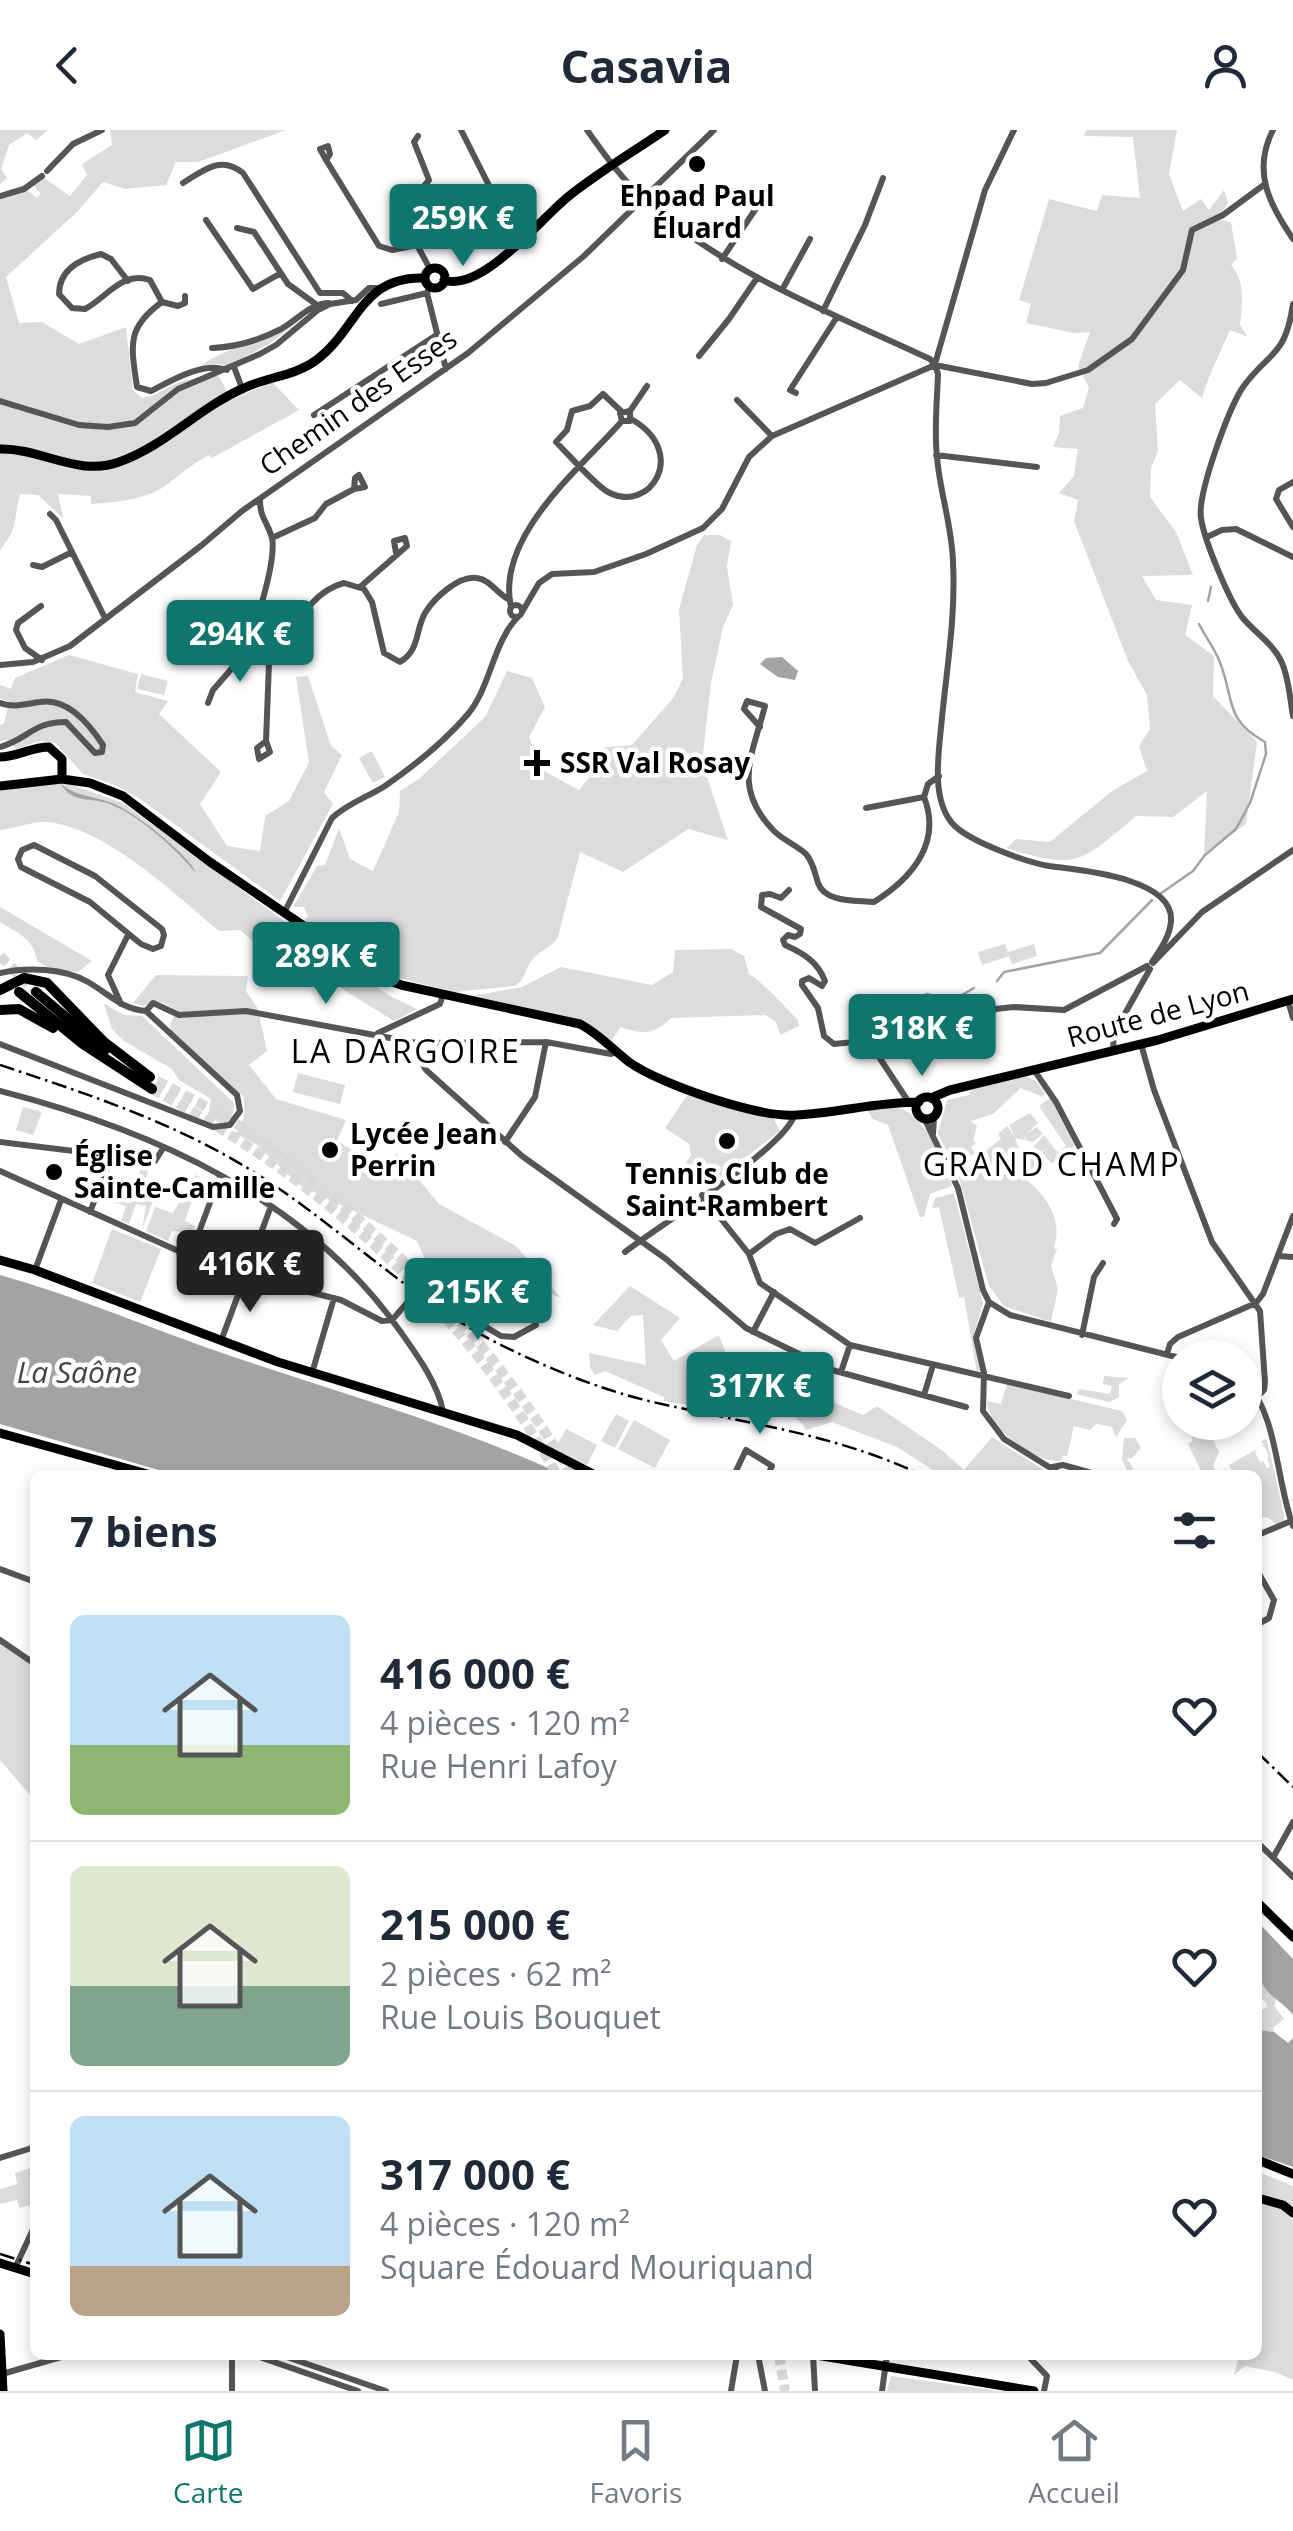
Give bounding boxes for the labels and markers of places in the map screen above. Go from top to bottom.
marker: Ehpad Paul Éluard [686,153,708,175]
place label: Ehpad Paul Éluard [619,176,775,246]
pin: 259K € [382,184,544,269]
pin: 294K € [159,600,321,685]
place label: SSR Val Rosay [560,743,750,781]
marker: SSR Val Rosay [524,750,550,776]
pin: 289K € [245,922,407,1007]
pin: 318K € [841,994,1003,1079]
place label: Lycée Jean Perrin [350,1114,498,1184]
marker: Tennis Club de Saint-Rambert [716,1130,738,1152]
place label: Église Sainte-Camille [74,1136,275,1206]
marker: Lycée Jean Perrin [319,1139,341,1161]
place label: Tennis Club de Saint-Rambert [625,1154,829,1224]
marker: Église Sainte-Camille [43,1161,65,1183]
pin: 416K € [169,1230,331,1315]
pin: 215K € [397,1258,559,1343]
pin: 317K € [679,1352,841,1437]

